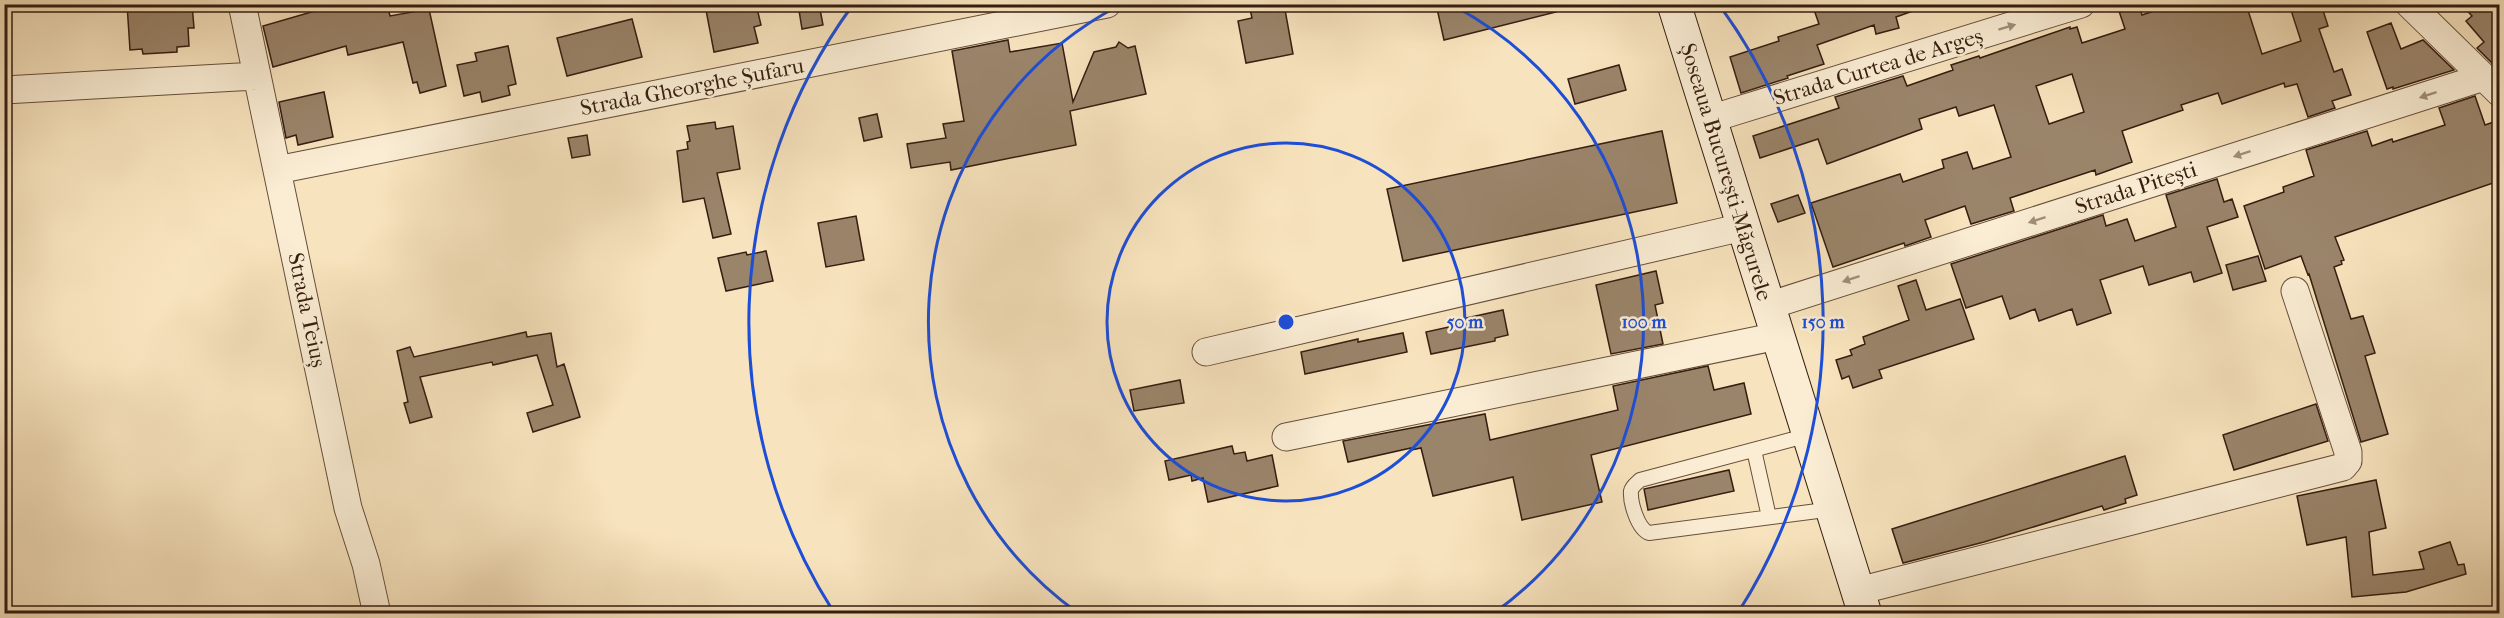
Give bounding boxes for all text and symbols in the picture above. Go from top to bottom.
one-way arrow [1998,22,2016,31]
street label: Strada Curtea de Argeș [1770,23,1986,111]
street label: Șoseaua București-Măgurele [1674,40,1778,304]
street label: Strada Gheorghe Șufaru [578,52,807,121]
one-way arrow [2419,91,2437,100]
one-way arrow [2233,150,2251,159]
street label: Strada Pitești [2072,156,2201,220]
one-way arrow [2028,216,2046,225]
street label: Strada Teiuș [282,250,332,370]
one-way arrow [1842,275,1860,284]
centre of rings [1276,312,1296,332]
text: 50 m [1447,312,1484,333]
text: 100 m [1621,312,1668,333]
text: 150 m [1802,312,1845,333]

